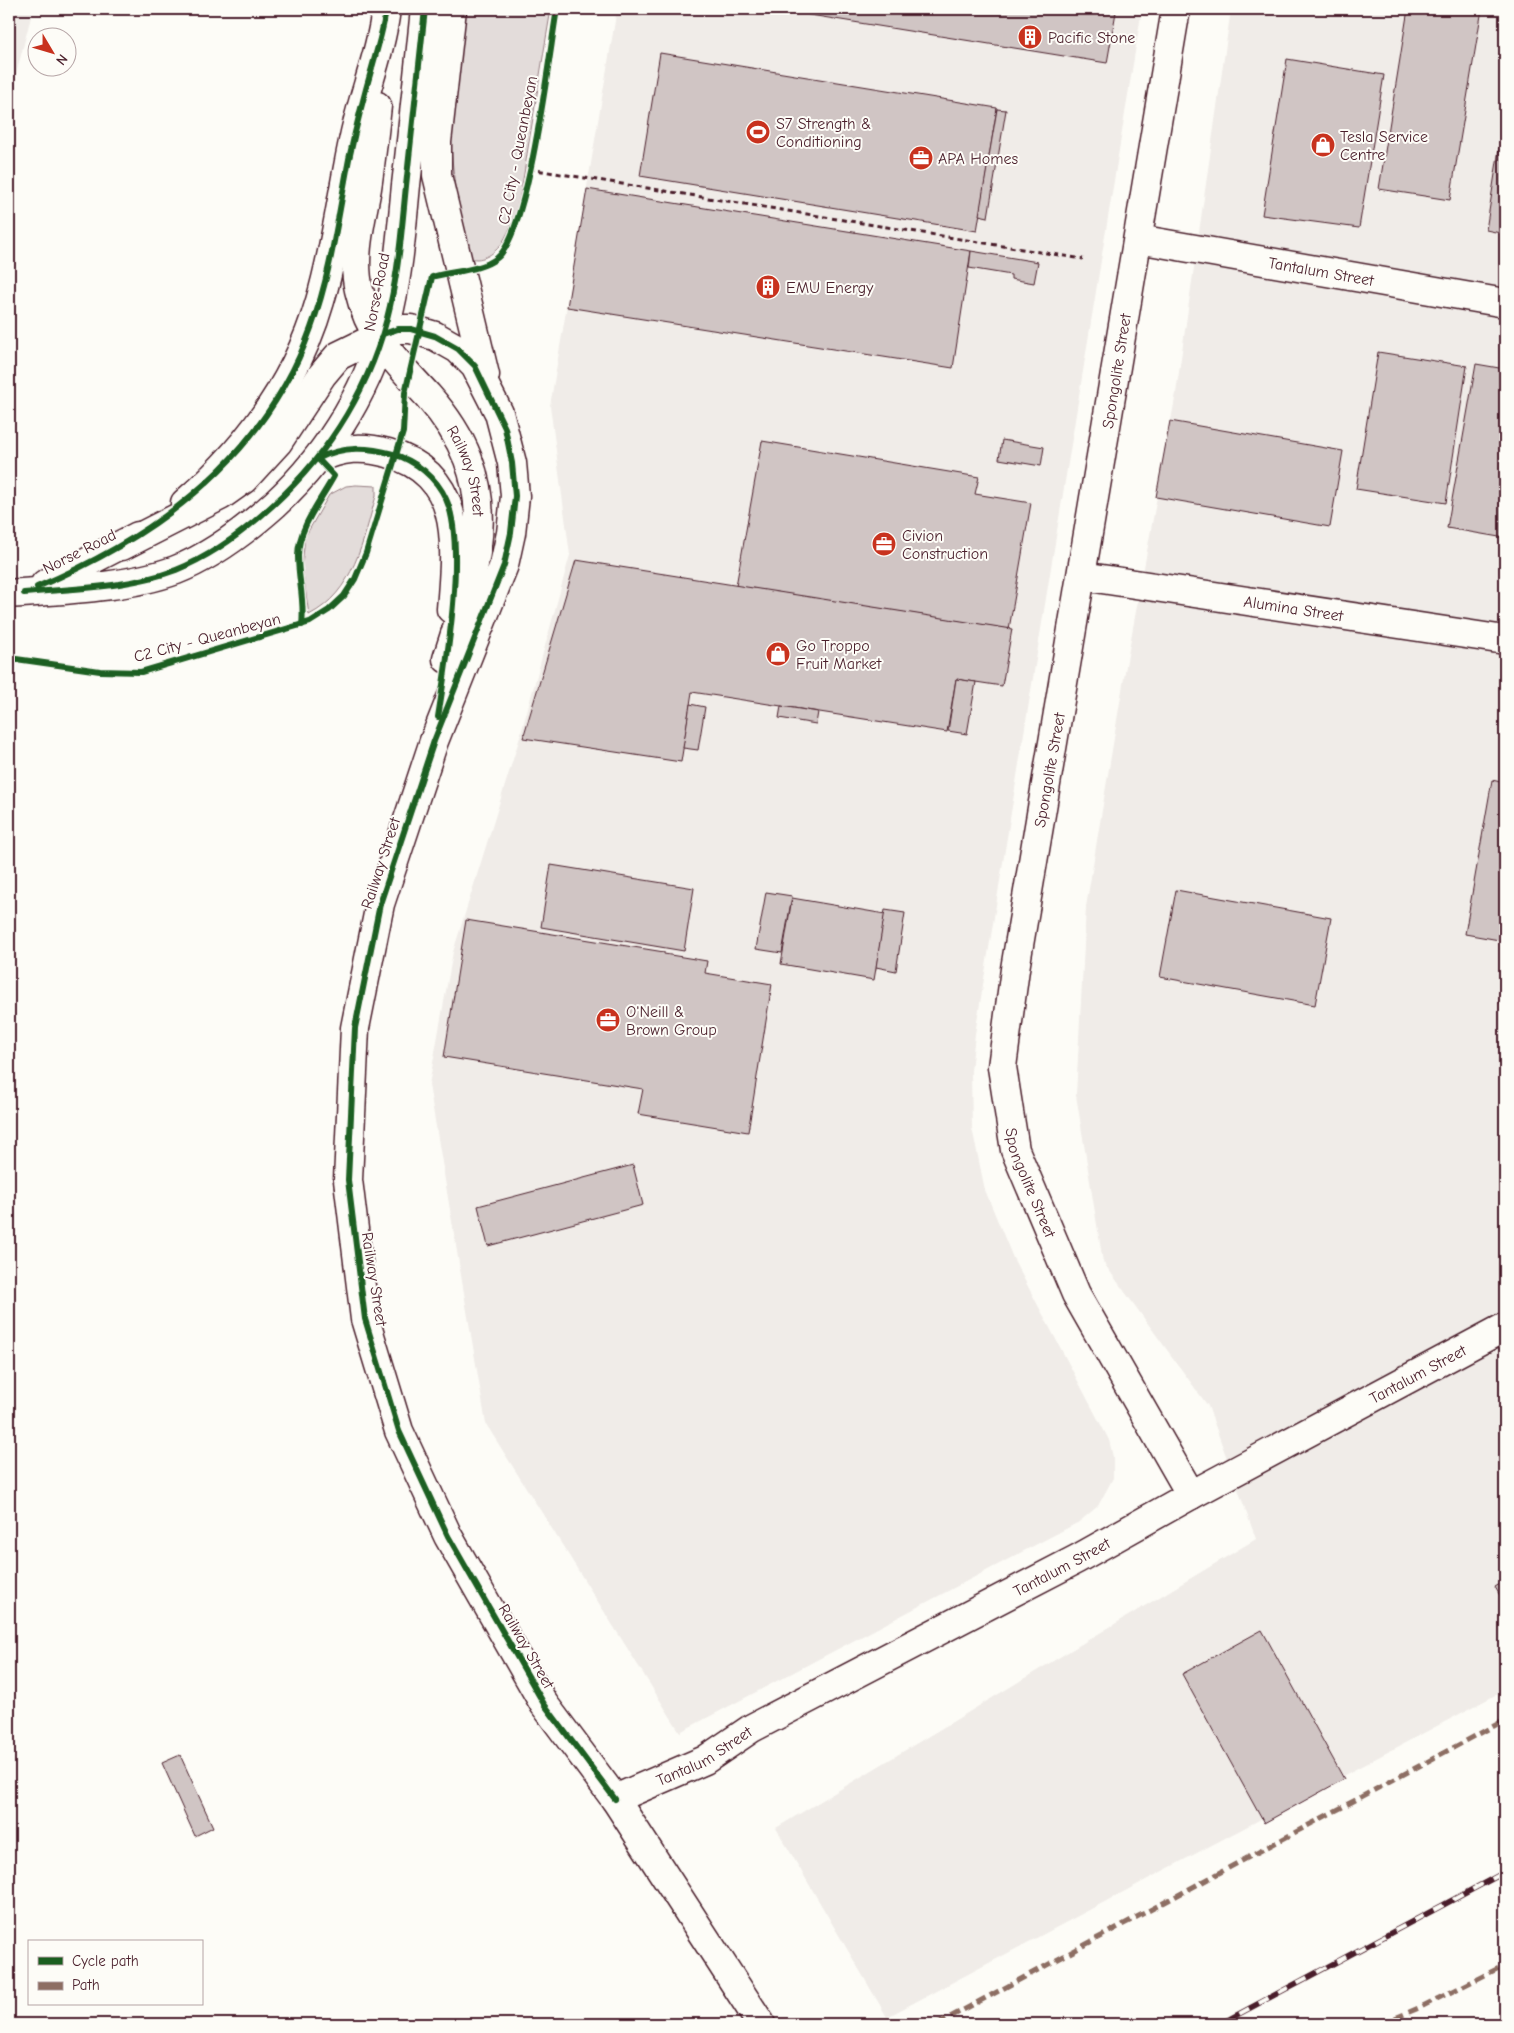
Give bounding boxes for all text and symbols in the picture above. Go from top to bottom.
building icon: Pacific Stone [1017,24,1043,50]
north arrow [28,28,78,78]
place label: Pacific Stone [1048,29,1135,47]
text: N [52,51,71,69]
street label: C2 City - Queanbeyan [495,74,541,226]
place label: S7 Strength & Conditioning [776,115,871,151]
sports icon: S7 Strength & Conditioning [745,119,771,145]
place label: Tesla Service Centre [1340,128,1428,164]
shop icon: Tesla Service Centre [1310,132,1336,158]
office icon: APA Homes [908,145,934,171]
place label: APA Homes [938,150,1019,168]
street label: Norse Road [361,251,393,333]
street label: Tantalum Street [1267,254,1376,290]
building icon: EMU Energy [755,274,781,300]
place label: EMU Energy [786,279,874,297]
street label: Spongolite Street [1099,312,1135,430]
street label: Railway Street [443,422,487,517]
street label: Norse Road [40,526,119,578]
place label: Civion Construction [902,527,988,563]
office icon: Civion Construction [871,531,897,557]
street label: Alumina Street [1242,593,1345,625]
street label: C2 City - Queanbeyan [132,610,283,666]
place label: Go Troppo Fruit Market [796,637,882,673]
shop icon: Go Troppo Fruit Market [765,641,791,667]
street label: Spongolite Street [1031,711,1069,829]
street label: Railway Street [358,815,404,911]
place label: O'Neill & Brown Group [626,1003,717,1039]
office icon: O'Neill & Brown Group [595,1007,621,1033]
street label: Spongolite Street [1002,1127,1059,1241]
street label: Railway Street [358,1231,390,1328]
street label: Tantalum Street [1367,1341,1470,1408]
street label: Tantalum Street [1011,1534,1114,1600]
street label: Railway Street [495,1601,558,1692]
street label: Tantalum Street [654,1723,756,1790]
legend [28,1940,202,2006]
text: Cycle path [72,1952,139,1970]
text: Path [72,1976,100,1994]

